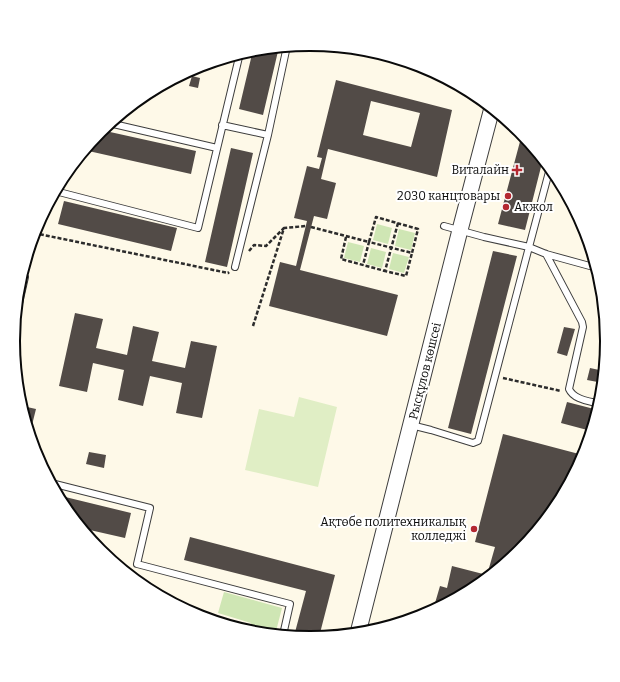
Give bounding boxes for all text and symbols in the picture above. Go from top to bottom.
place label: Виталайн [451,163,509,177]
marker: Виталайн [512,165,522,175]
place label: 2030 канцтовары [397,189,500,203]
marker: 2030 канцтовары [503,191,513,201]
place label: Акжол [514,200,553,214]
marker: Акжол [501,202,511,212]
street label: Рысқұлов көшсеі [406,321,444,421]
place label: Ақтөбе политехникалық колледжі [320,515,467,543]
marker: Ақтөбе политехникалық колледжі [469,524,479,534]

